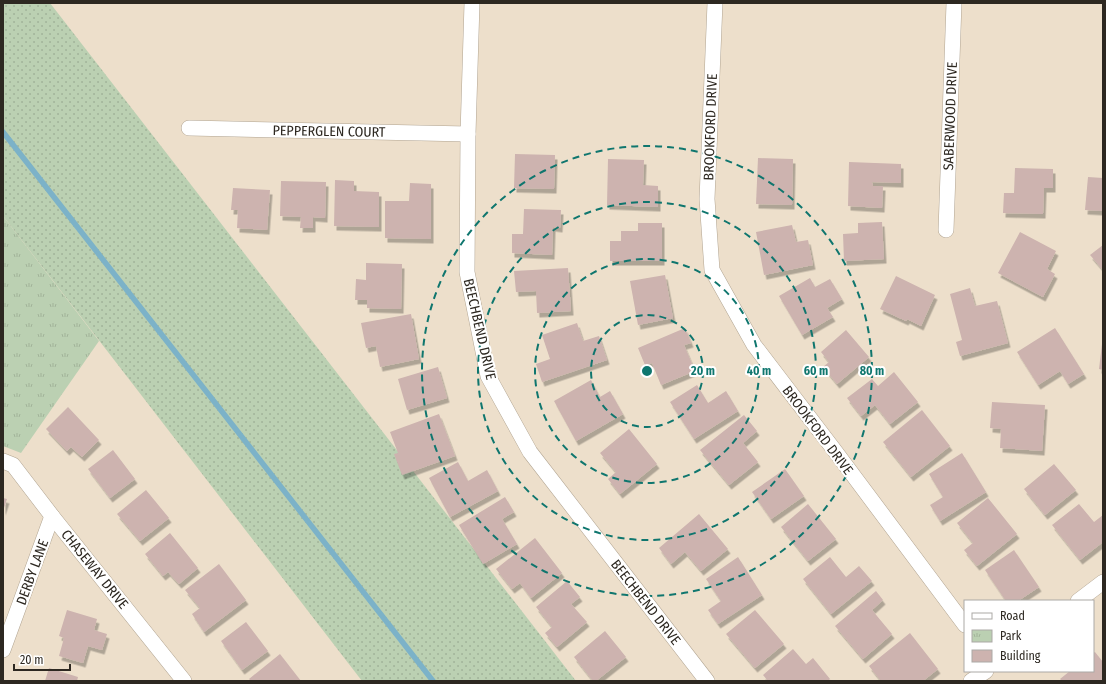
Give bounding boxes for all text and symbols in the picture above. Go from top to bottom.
street label: SABERWOOD DRIVE [940,61,961,171]
street label: BROOKFORD DRIVE [700,73,721,181]
street label: PEPPERGLEN COURT [272,122,386,141]
street label: BEECHBEND DRIVE [460,277,500,382]
centre of rings [640,364,654,378]
text: 20 m [690,364,715,378]
text: 40 m [747,364,771,378]
text: 60 m [804,364,828,378]
text: 80 m [860,364,884,378]
street label: BROOKFORD DRIVE [779,382,857,478]
street label: CHASEWAY DRIVE [57,526,132,613]
street label: DERBY LANE [13,537,52,607]
street label: BEECHBEND DRIVE [607,556,684,649]
legend [964,600,1094,672]
text: Road [1000,609,1025,623]
text: Park [1000,629,1022,643]
scale bar [14,646,70,672]
text: Building [1000,649,1041,663]
text: 20 m [20,653,44,667]

